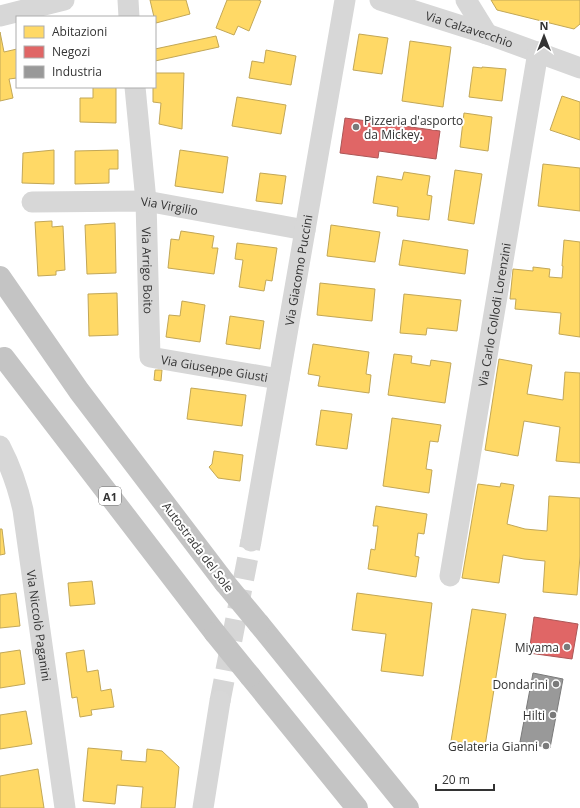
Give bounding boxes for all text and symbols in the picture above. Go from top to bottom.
street label: Via Calzavecchio [423,7,516,51]
legend [16,16,156,88]
north arrow [524,16,564,56]
text: N [540,18,548,33]
text: Abitazioni [52,23,107,40]
text: Negozi [52,43,90,60]
text: Industria [52,63,102,80]
place label: Pizzeria d'asporto da Mickey. [364,112,463,143]
marker: Pizzeria d'asporto da Mickey. [351,122,361,132]
street label: Via Virgilio [141,192,200,219]
street label: Via Giacomo Puccini [280,213,316,327]
street label: Via Arrigo Boito [138,227,157,314]
street label: Via Carlo Collodi Lorenzini [473,241,514,388]
street label: Via Giuseppe Giusti [160,351,269,385]
road number: A1 [99,487,121,505]
street label: Autostrada del Sole [158,498,238,596]
street label: Via Niccolò Paganini [23,569,56,682]
place label: Miyama [515,639,559,656]
marker: Miyama [562,642,572,652]
place label: Dondarini [492,676,548,693]
marker: Dondarini [551,679,561,689]
place label: Hilti [523,707,545,724]
marker: Hilti [548,710,558,720]
place label: Gelateria Gianni [448,738,538,755]
marker: Gelateria Gianni [541,741,551,751]
scale bar [436,766,494,792]
text: 20 m [442,771,470,788]

